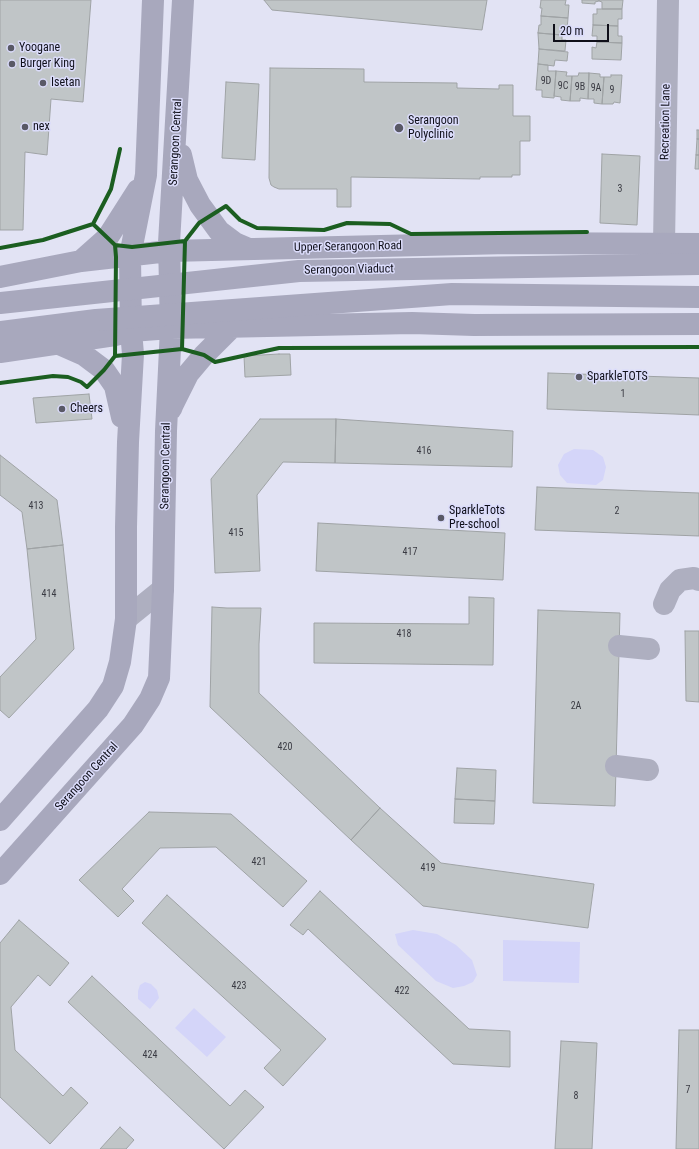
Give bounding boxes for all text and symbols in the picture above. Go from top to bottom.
scale bar [555,16,611,42]
text: 20 m [560,24,584,38]
place label: Yoogane [19,41,60,55]
marker: Yoogane [6,43,16,53]
place label: Burger King [20,57,75,71]
marker: Burger King [7,59,17,69]
house number: 9D [541,75,551,87]
place label: Isetan [51,76,80,90]
marker: Isetan [38,78,48,88]
house number: 9C [558,80,568,92]
house number: 9B [575,81,585,93]
house number: 9A [591,82,601,94]
house number: 9 [610,84,614,96]
street label: Recreation Lane [658,84,674,160]
street label: Serangoon Central [167,98,185,186]
place label: Serangoon Polyclinic [408,114,459,142]
place label: nex [33,120,50,134]
marker: nex [20,122,30,132]
marker: Serangoon Polyclinic [393,122,405,134]
house number: 3 [618,183,622,195]
street label: Upper Serangoon Road [294,239,402,255]
street label: Serangoon Viaduct [304,262,394,278]
place label: SparkleTOTS [587,370,648,384]
marker: SparkleTOTS [574,372,584,382]
house number: 1 [621,388,625,400]
place label: Cheers [70,402,103,416]
marker: Cheers [57,404,67,414]
street label: Serangoon Central [158,422,174,510]
house number: 416 [417,445,431,457]
house number: 413 [29,500,43,512]
place label: SparkleTots Pre-school [449,504,505,532]
house number: 2 [615,505,619,517]
marker: SparkleTots Pre-school [436,513,446,523]
house number: 415 [229,527,243,539]
house number: 417 [403,546,417,558]
house number: 414 [42,588,56,600]
house number: 418 [397,628,411,640]
house number: 2A [571,700,581,712]
street label: Serangoon Central [53,740,121,814]
house number: 420 [278,741,292,753]
house number: 421 [252,856,266,868]
house number: 419 [421,862,435,874]
house number: 423 [232,980,246,992]
house number: 422 [395,985,409,997]
house number: 424 [143,1049,157,1061]
house number: 7 [686,1084,690,1096]
house number: 8 [574,1090,578,1102]

